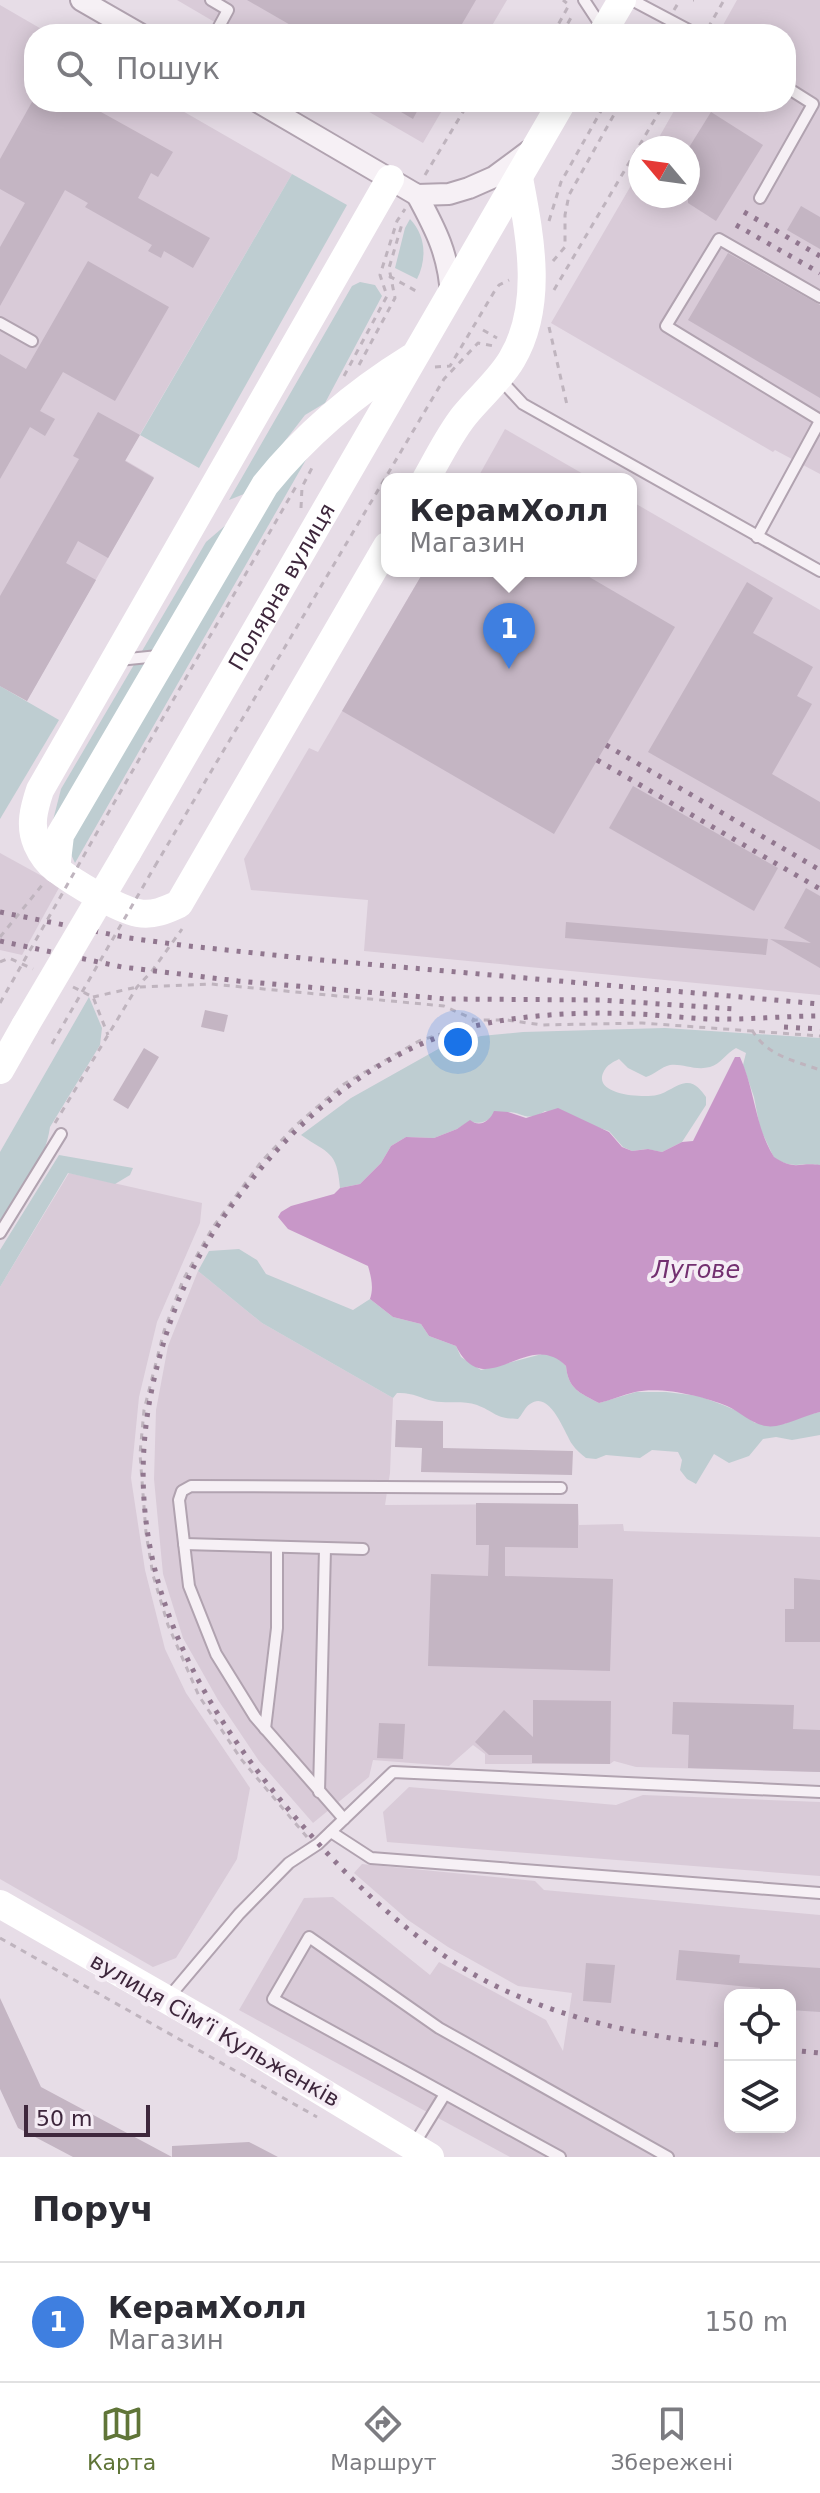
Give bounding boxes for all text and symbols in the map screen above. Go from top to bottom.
search box [24,24,796,112]
icon: search [52,46,96,90]
text: Пошук [116,51,220,86]
north arrow [628,136,700,208]
popup [381,473,637,577]
text: КерамХолл [410,493,608,528]
street label: Полярна вулиця [223,499,339,674]
text: Магазин [410,528,525,558]
pin: 1 [483,603,535,669]
your location [438,1022,478,1062]
water label: Лугове [651,1256,740,1284]
street label: вулиця Сімʼї Кульженків [86,1948,344,2112]
map controls [724,1989,796,2133]
button: locate [724,1989,796,2061]
button: layers [724,2061,796,2133]
scale bar [24,2101,150,2137]
text: 50 m [36,2106,92,2131]
text: Поруч [32,2189,154,2229]
text: КерамХолл [108,2290,307,2325]
text: 1 [49,2307,67,2337]
text: 150 m [705,2307,788,2337]
text: Магазин [108,2325,224,2355]
tab: Карта [87,2402,156,2475]
tab: Маршрут [330,2402,437,2475]
tab: Збережені [610,2402,733,2475]

